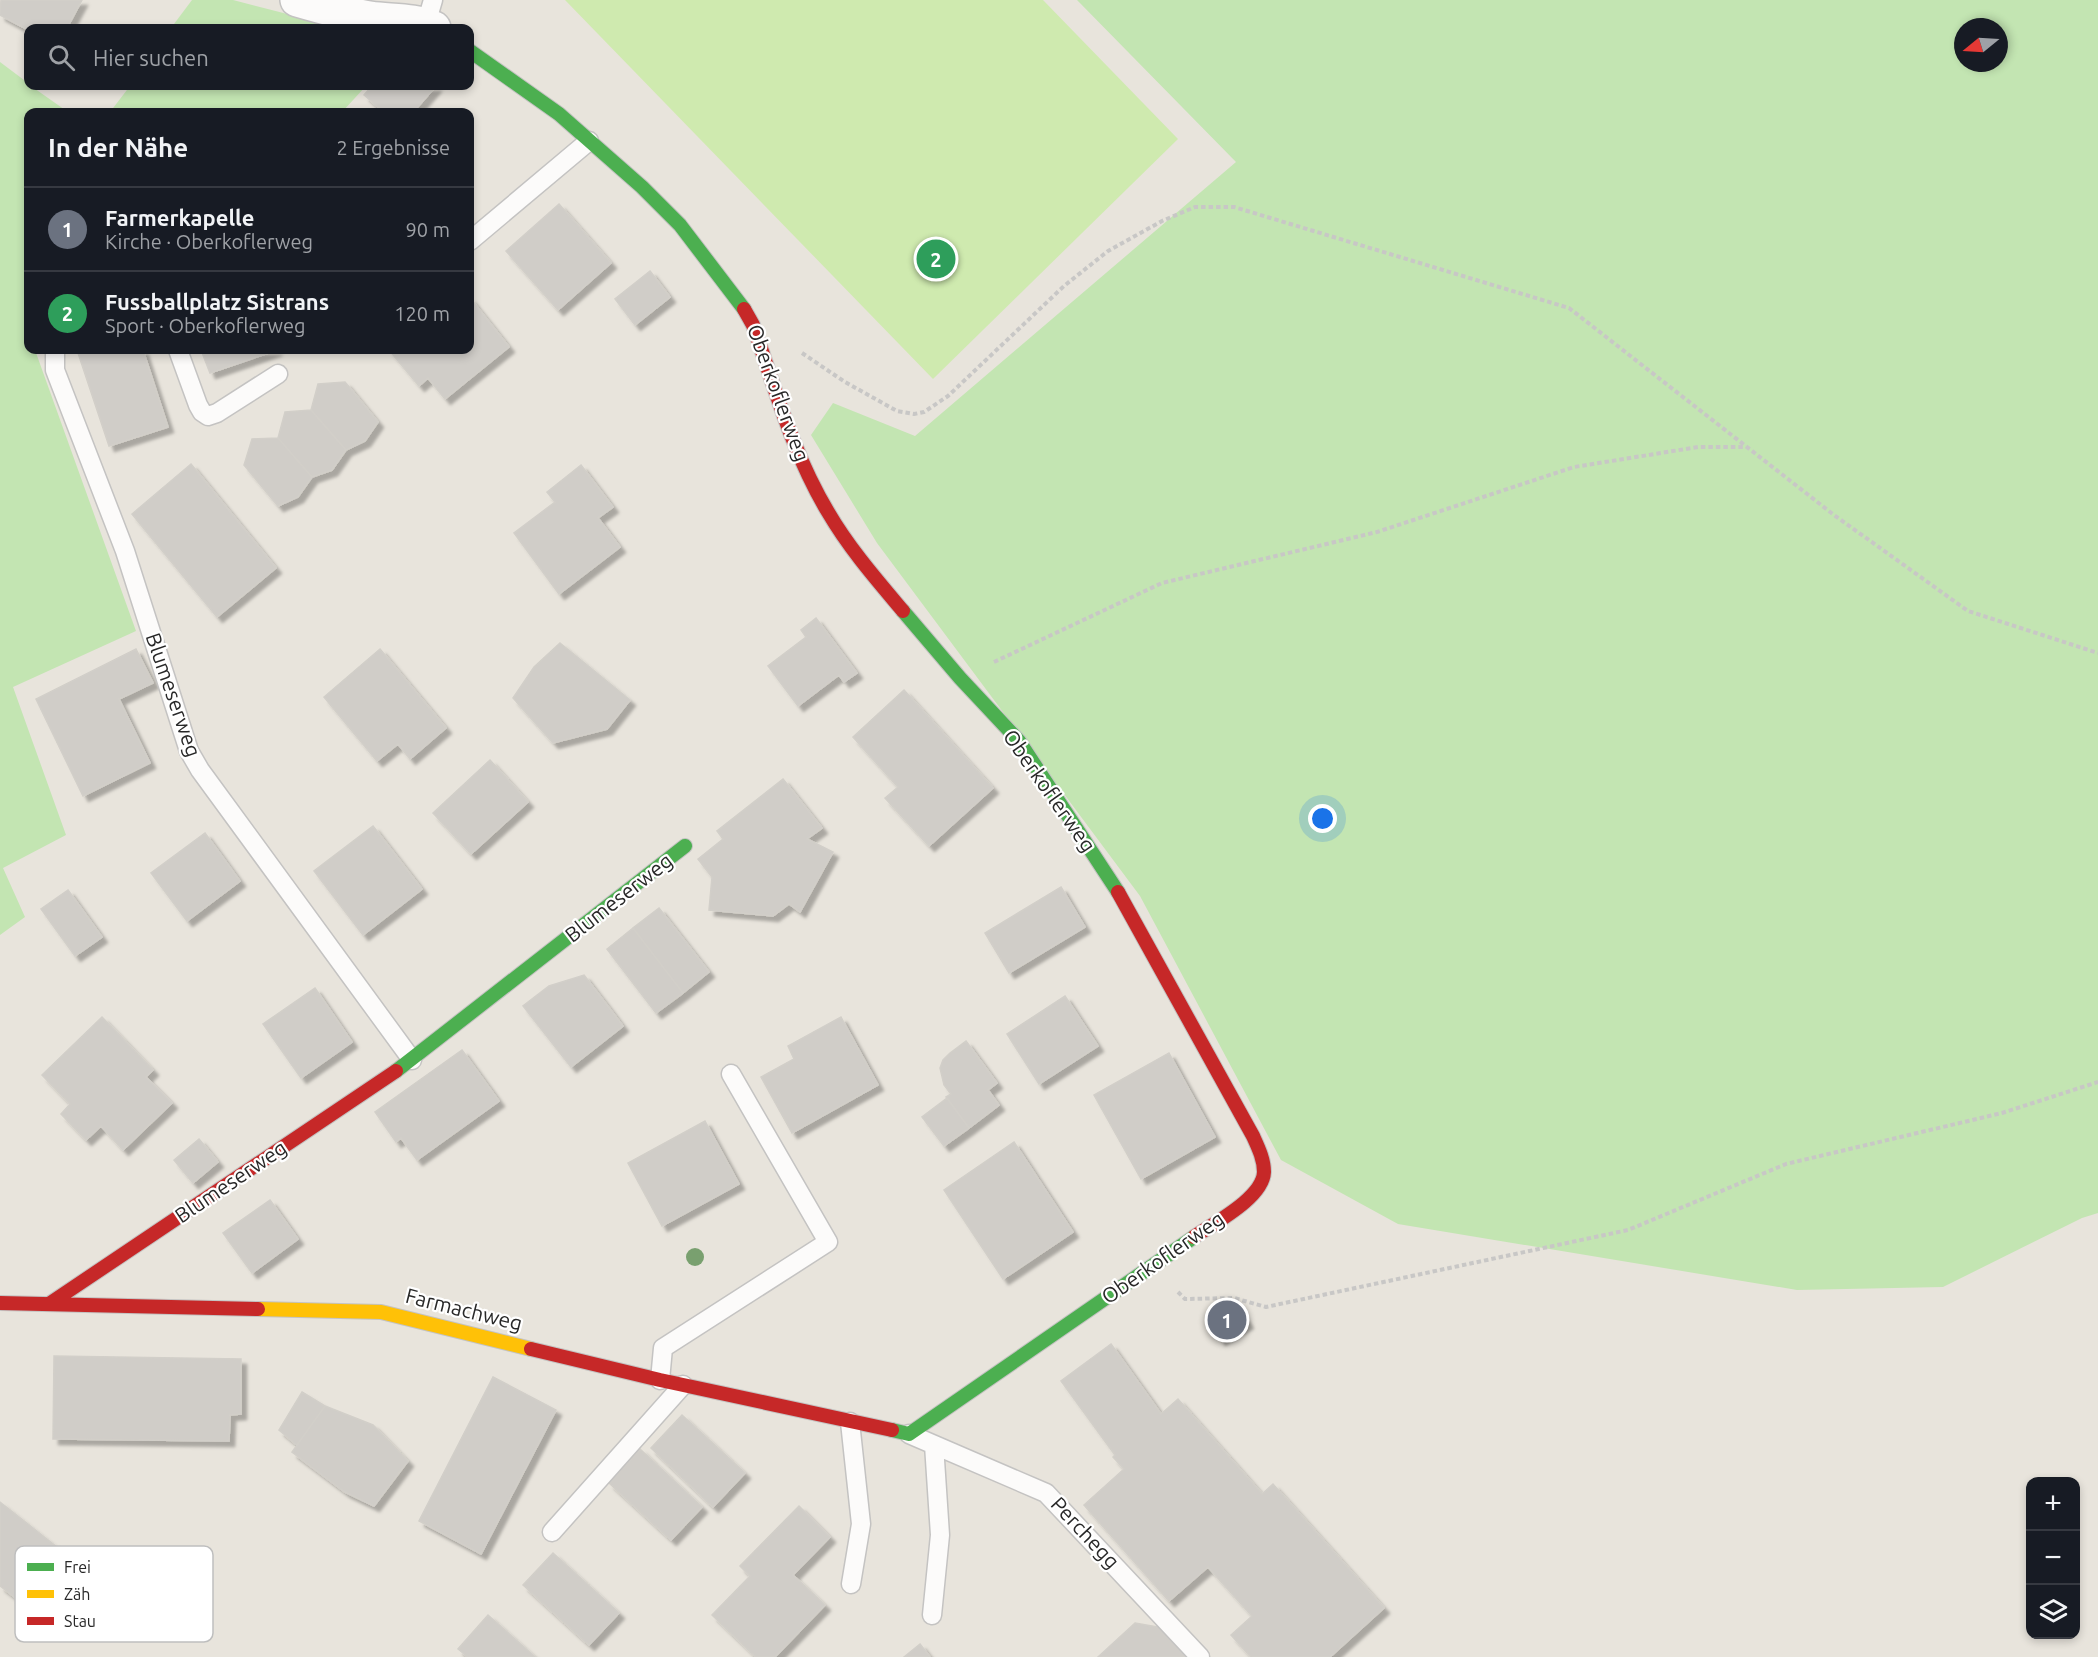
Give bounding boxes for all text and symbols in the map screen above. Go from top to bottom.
north arrow [1954,18,2008,72]
search box [24,24,474,90]
icon: search [45,41,78,74]
text: Hier suchen [93,45,209,70]
text: In der Nähe [48,133,188,162]
text: 2 Ergebnisse [336,136,450,159]
text: Farmerkapelle [105,205,254,230]
text: 1 [62,218,73,241]
text: 90 m [406,218,450,241]
text: Kirche · Oberkoflerweg [105,230,313,253]
pin: 2 [916,236,956,282]
text: Fussballplatz Sistrans [105,289,329,314]
text: 2 [62,302,73,325]
text: 120 m [394,302,450,325]
text: Sport · Oberkoflerweg [105,314,306,337]
street label: Oberkoflerweg [743,321,815,464]
street label: Blumeserweg [142,630,206,760]
street label: Oberkoflerweg [999,725,1101,856]
your location [1308,804,1337,833]
street label: Blumeserweg [560,848,677,947]
street label: Blumeserweg [170,1135,291,1227]
street label: Oberkoflerweg [1097,1206,1228,1308]
street label: Farmachweg [403,1283,525,1335]
pin: 1 [1208,1298,1246,1342]
map controls [2026,1477,2080,1639]
button: + [2026,1477,2080,1531]
street label: Perchegg [1047,1492,1125,1573]
button: − [2026,1531,2080,1585]
legend [15,1546,213,1642]
text: Frei [64,1558,91,1576]
text: Zäh [64,1585,90,1603]
button: layers [2026,1585,2080,1639]
text: Stau [64,1612,96,1630]

